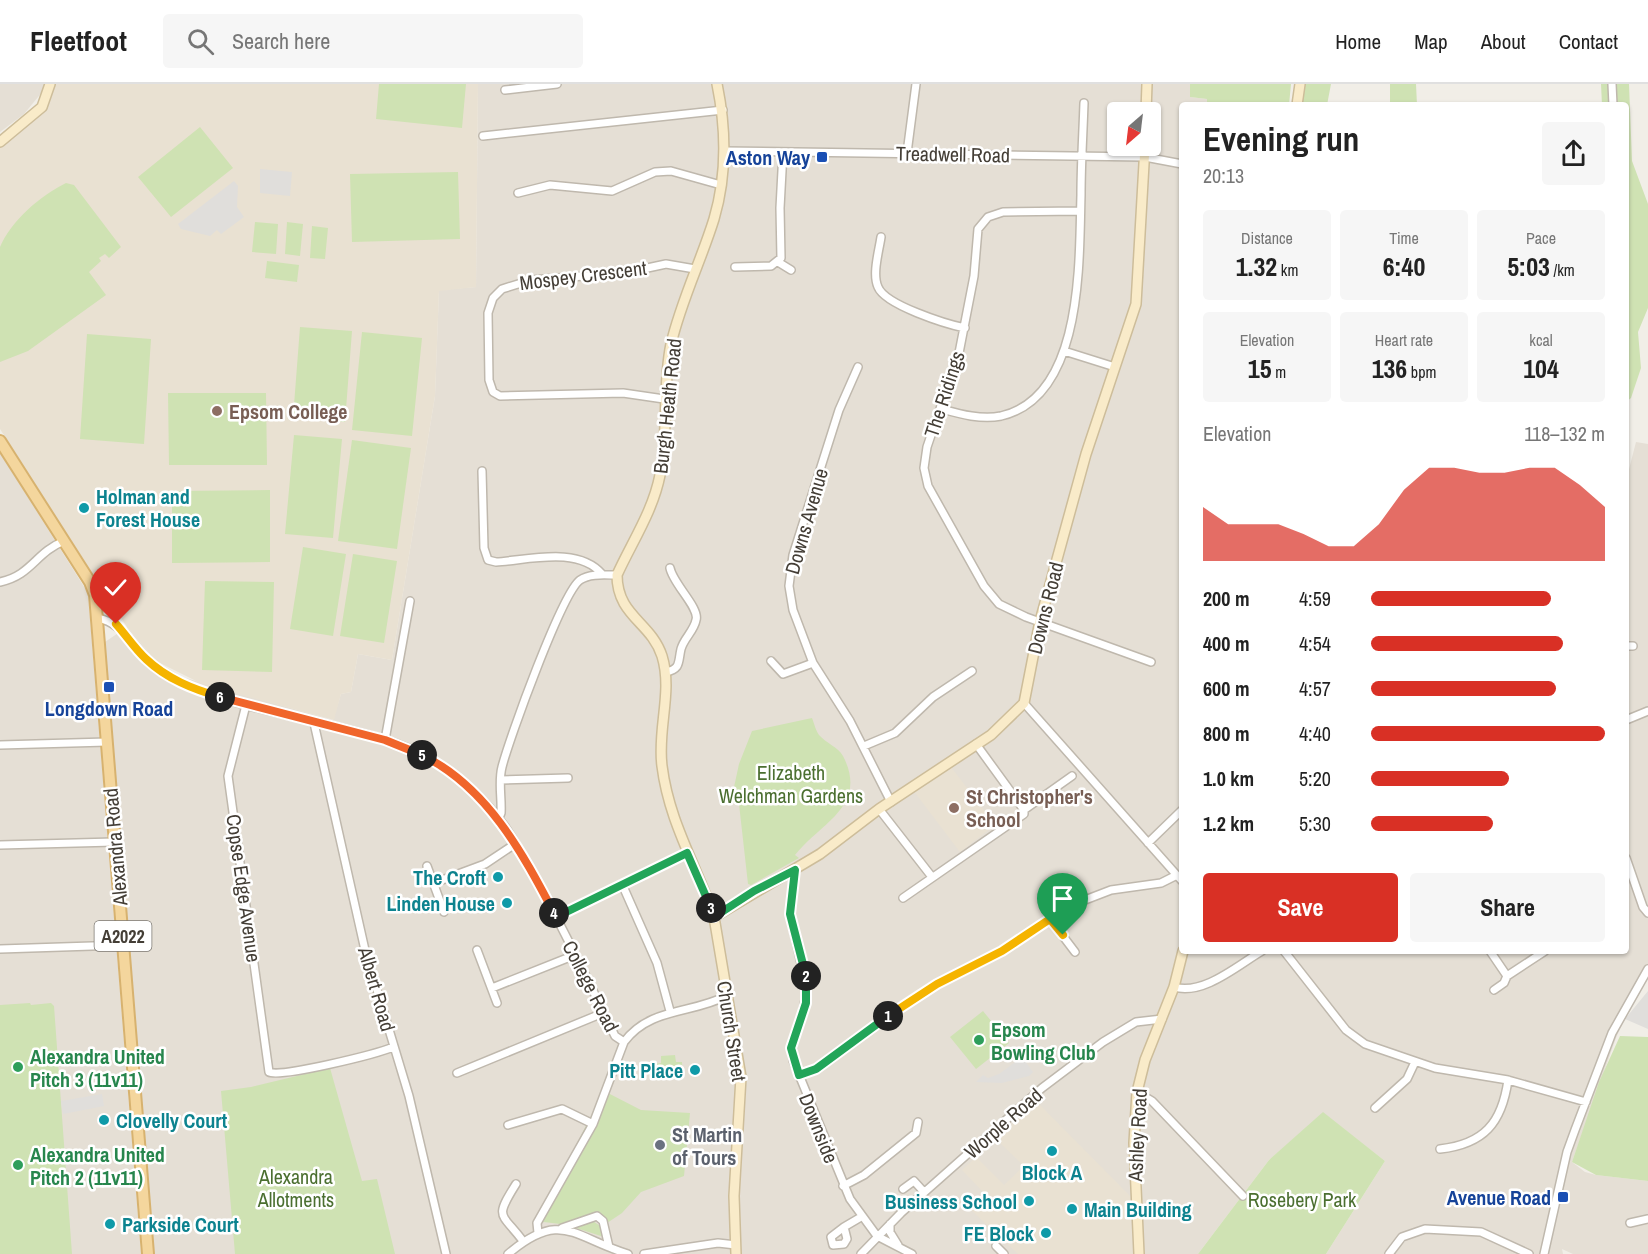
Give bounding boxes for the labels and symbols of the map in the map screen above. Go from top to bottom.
north arrow [1107,102,1161,156]
street label: Treadwell Road [896,140,1010,168]
place label: Aston Way [726,144,811,171]
marker: Aston Way [815,150,829,164]
street label: Mospey Crescent [518,254,648,296]
street label: Burgh Heath Road [646,337,688,475]
street label: The Ridings [917,347,971,441]
place label: Epsom College [229,398,347,425]
marker: Epsom College [210,404,224,418]
street label: Downs Avenue [778,465,834,577]
place label: Holman and Forest House [96,483,200,533]
marker: Holman and Forest House [77,501,91,515]
street label: Downs Road [1021,559,1069,657]
pin [90,562,141,624]
marker: Longdown Road [102,680,116,694]
pin: 6 [205,682,235,712]
place label: Longdown Road [45,695,173,722]
pin: 5 [407,740,437,770]
park label: Elizabeth Welchman Gardens [719,759,863,809]
place label: St Christopher's School [966,783,1093,833]
street label: Alexandra Road [96,787,134,908]
marker: St Christopher's School [947,801,961,815]
street label: Copse Edge Avenue [220,812,268,964]
place label: The Croft [413,864,487,891]
marker: The Croft [491,870,505,884]
pin [1037,873,1088,935]
place label: Linden House [387,890,495,917]
pin: 3 [696,893,726,923]
marker: Linden House [500,896,514,910]
pin: 4 [539,898,569,928]
road number: A2022 [94,921,152,951]
street label: College Road [556,936,626,1036]
street label: Albert Road [352,943,402,1034]
pin: 2 [791,961,821,991]
street label: Church Street [711,979,753,1084]
pin: 1 [873,1001,903,1031]
place label: Epsom Bowling Club [991,1016,1096,1066]
marker: Epsom Bowling Club [972,1033,986,1047]
place label: Alexandra United Pitch 3 (11v11) [30,1043,165,1093]
place label: Pitt Place [609,1057,683,1084]
marker: Alexandra United Pitch 3 (11v11) [11,1060,25,1074]
marker: Pitt Place [688,1063,702,1077]
street label: Worple Road [958,1082,1048,1164]
street label: Ashley Road [1121,1088,1153,1183]
street label: Downside [793,1089,845,1167]
place label: Clovelly Court [116,1107,228,1134]
marker: Clovelly Court [97,1113,111,1127]
place label: St Martin of Tours [672,1121,742,1171]
marker: St Martin of Tours [653,1138,667,1152]
place label: Alexandra United Pitch 2 (11v11) [30,1141,165,1191]
marker: Block A [1045,1144,1059,1158]
marker: Alexandra United Pitch 2 (11v11) [11,1158,25,1172]
place label: Block A [1022,1159,1082,1186]
park label: Alexandra Allotments [257,1163,334,1213]
place label: Avenue Road [1447,1184,1551,1211]
park label: Rosebery Park [1248,1186,1357,1213]
place label: Business School [885,1188,1017,1215]
marker: Avenue Road [1556,1190,1570,1204]
marker: Business School [1022,1194,1036,1208]
place label: Main Building [1084,1196,1192,1223]
marker: Main Building [1065,1202,1079,1216]
place label: Parkside Court [122,1211,239,1238]
marker: Parkside Court [103,1217,117,1231]
place label: FE Block [964,1220,1035,1247]
marker: FE Block [1039,1226,1053,1240]

